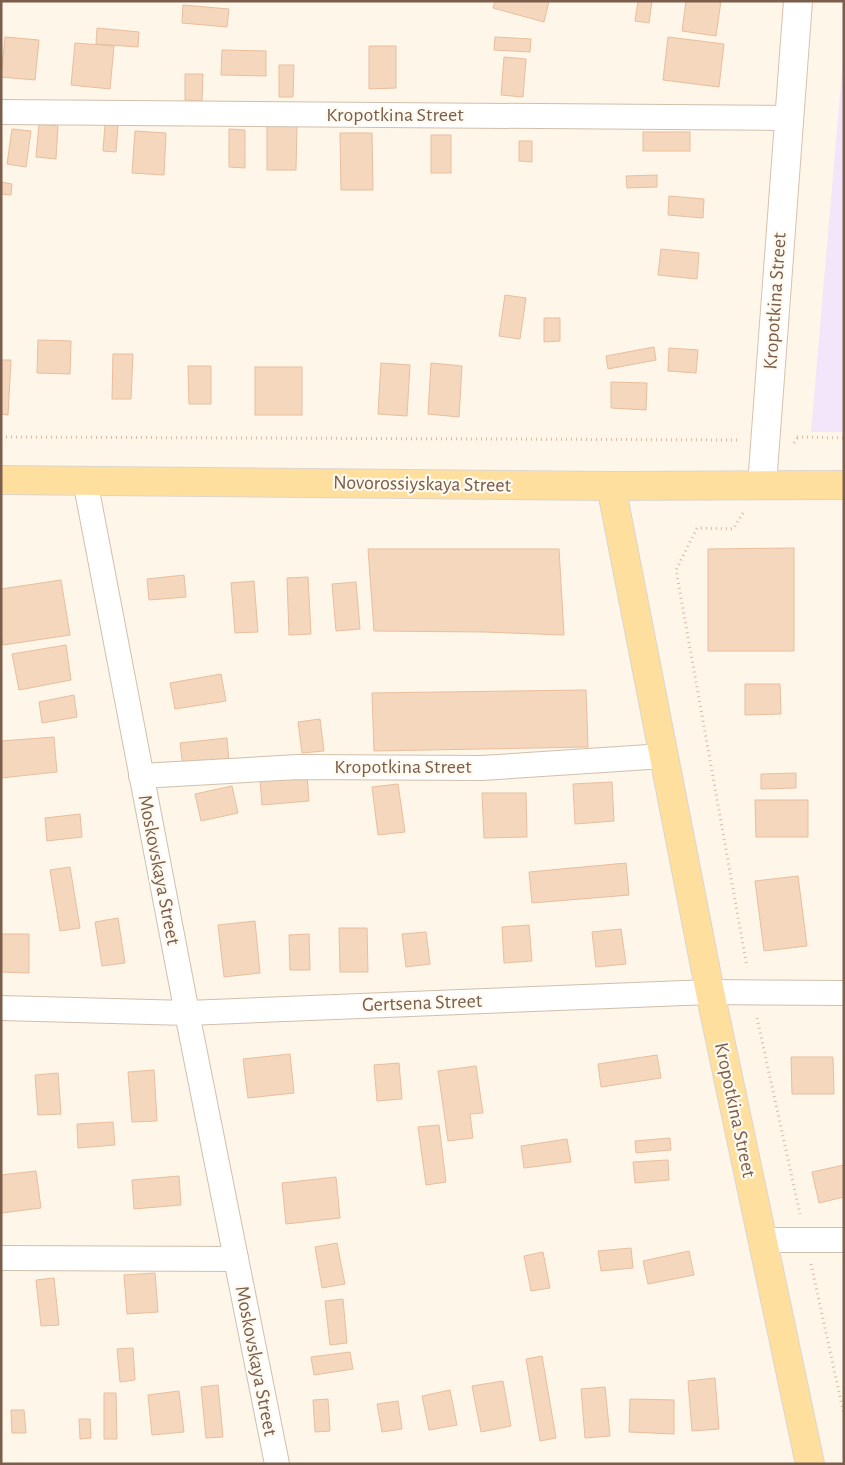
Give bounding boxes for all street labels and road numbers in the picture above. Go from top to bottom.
street label: Kropotkina Street [326,105,464,125]
street label: Kropotkina Street [760,231,790,370]
street label: Novorossiyskaya Street [333,472,512,496]
street label: Kropotkina Street [334,757,472,777]
street label: Moskovskaya Street [135,793,183,947]
street label: Gertsena Street [362,991,483,1015]
street label: Kropotkina Street [711,1041,759,1180]
street label: Moskovskaya Street [232,1284,280,1438]

